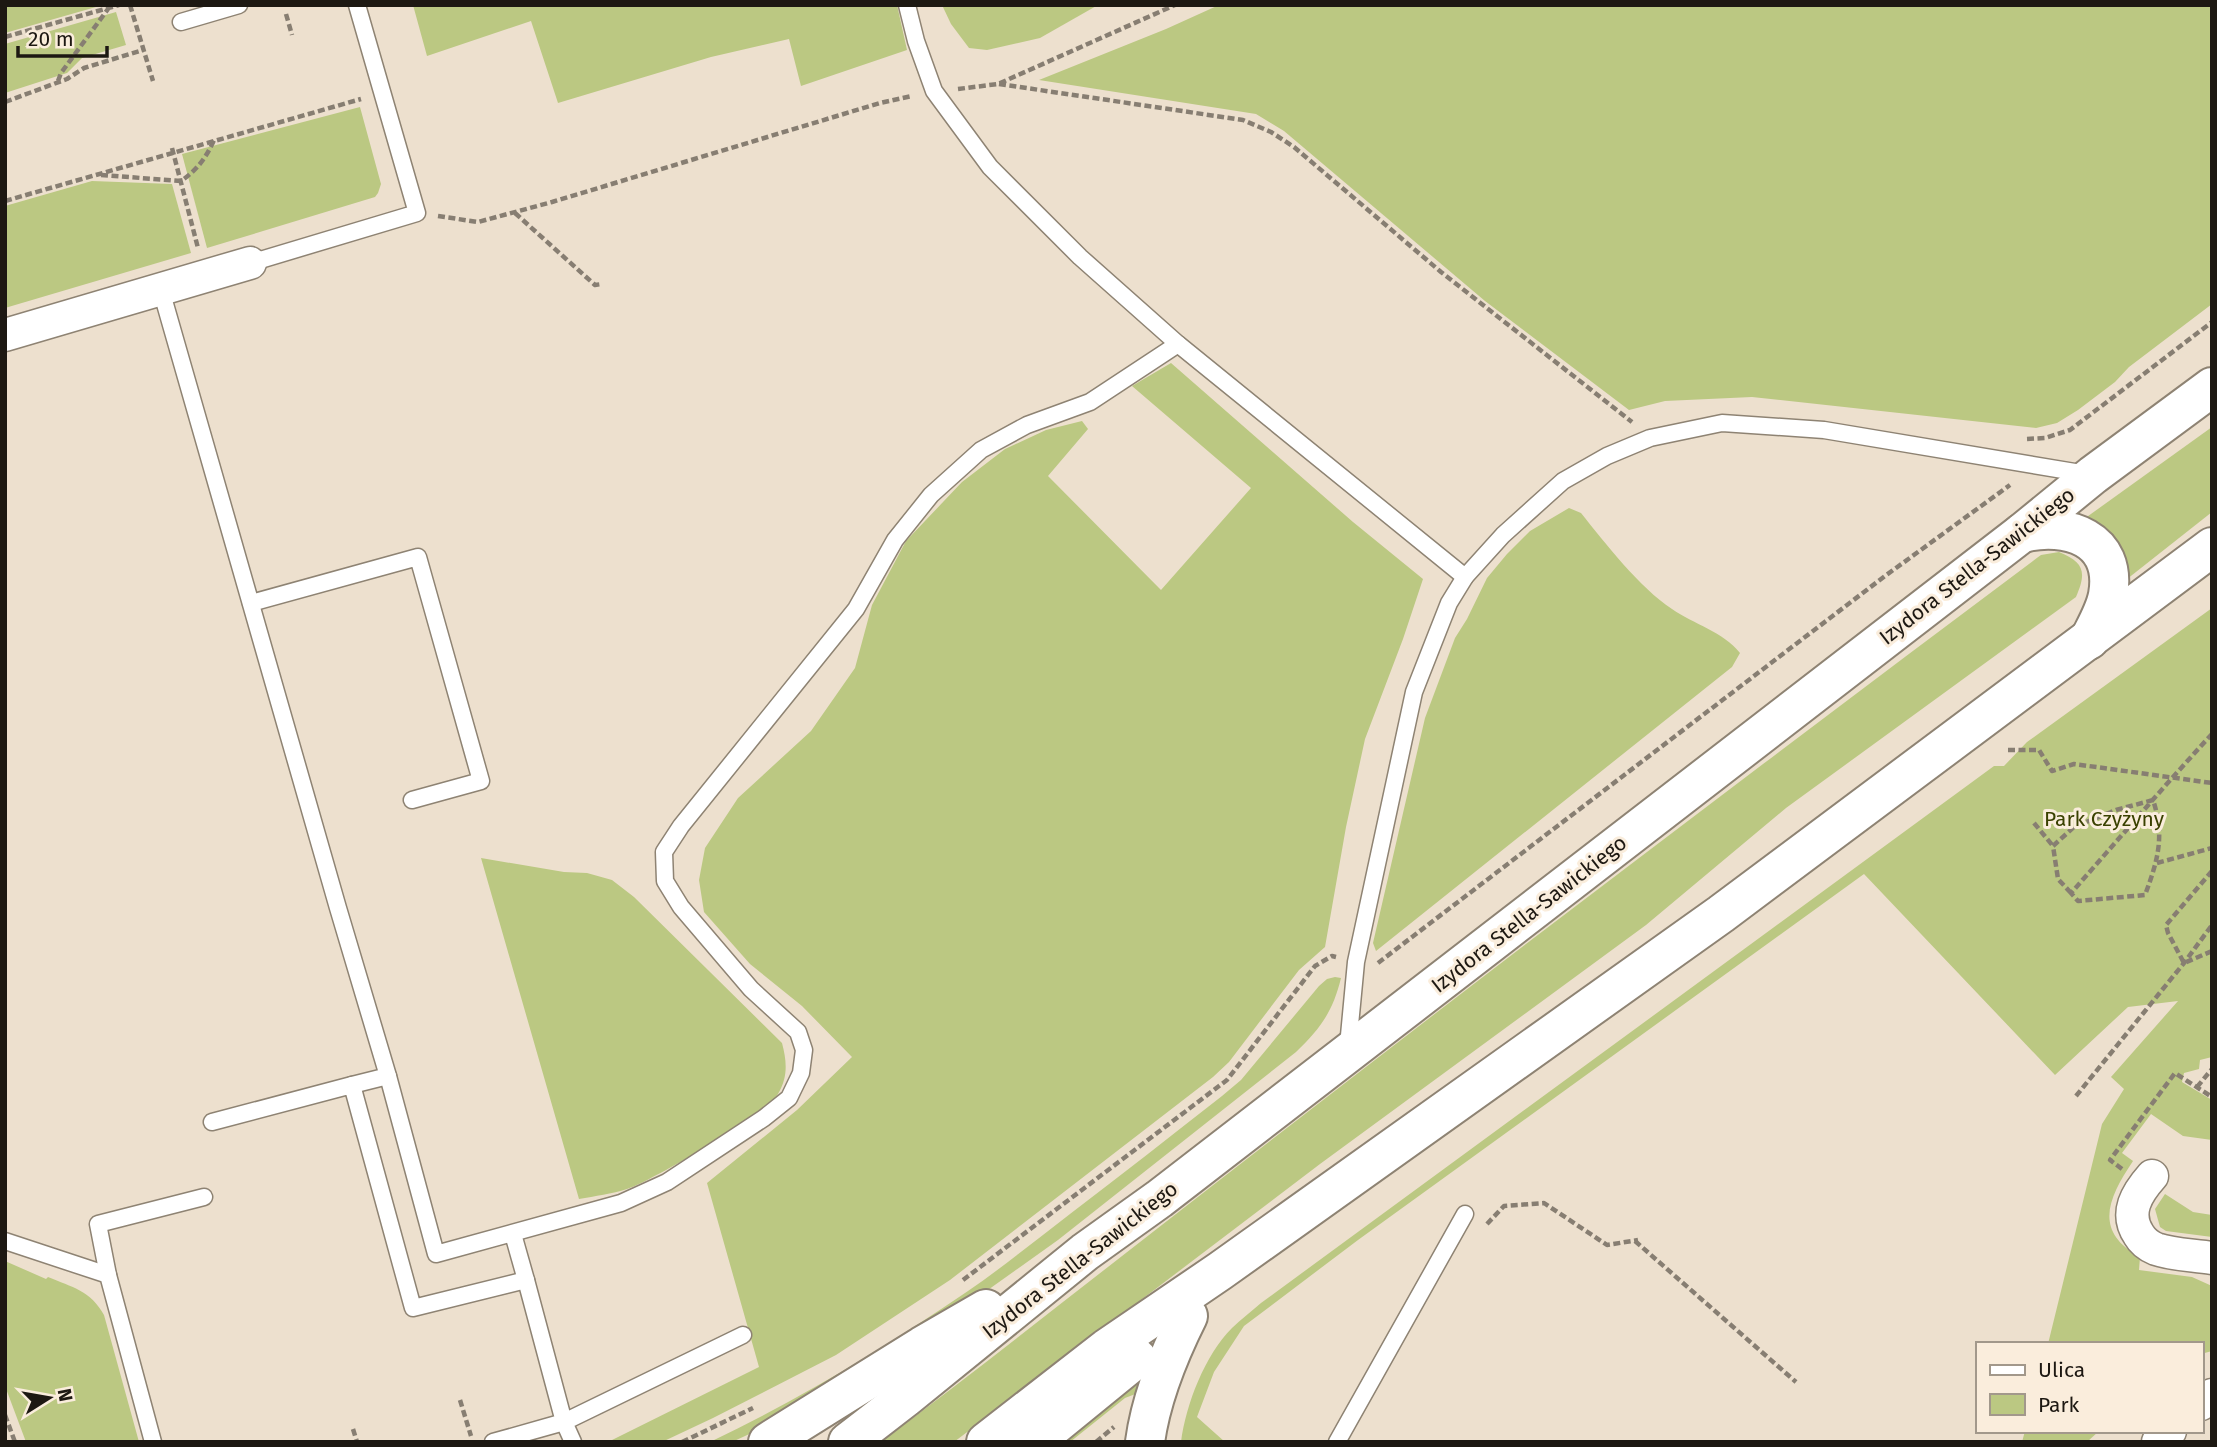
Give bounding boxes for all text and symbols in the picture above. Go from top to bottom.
scale bar [18,14,107,58]
text: 20 m [28,26,74,52]
street label: Izydora Stella-Sawickiego [1874,482,2080,650]
park label: Park Czyżyny [2044,806,2165,832]
street label: Izydora Stella-Sawickiego [1426,830,1632,998]
street label: Izydora Stella-Sawickiego [977,1176,1183,1344]
legend [1976,1342,2203,1433]
text: Ulica [2038,1357,2085,1383]
north arrow [14,1363,84,1433]
text: N [53,1386,78,1403]
text: Park [2038,1392,2080,1418]

